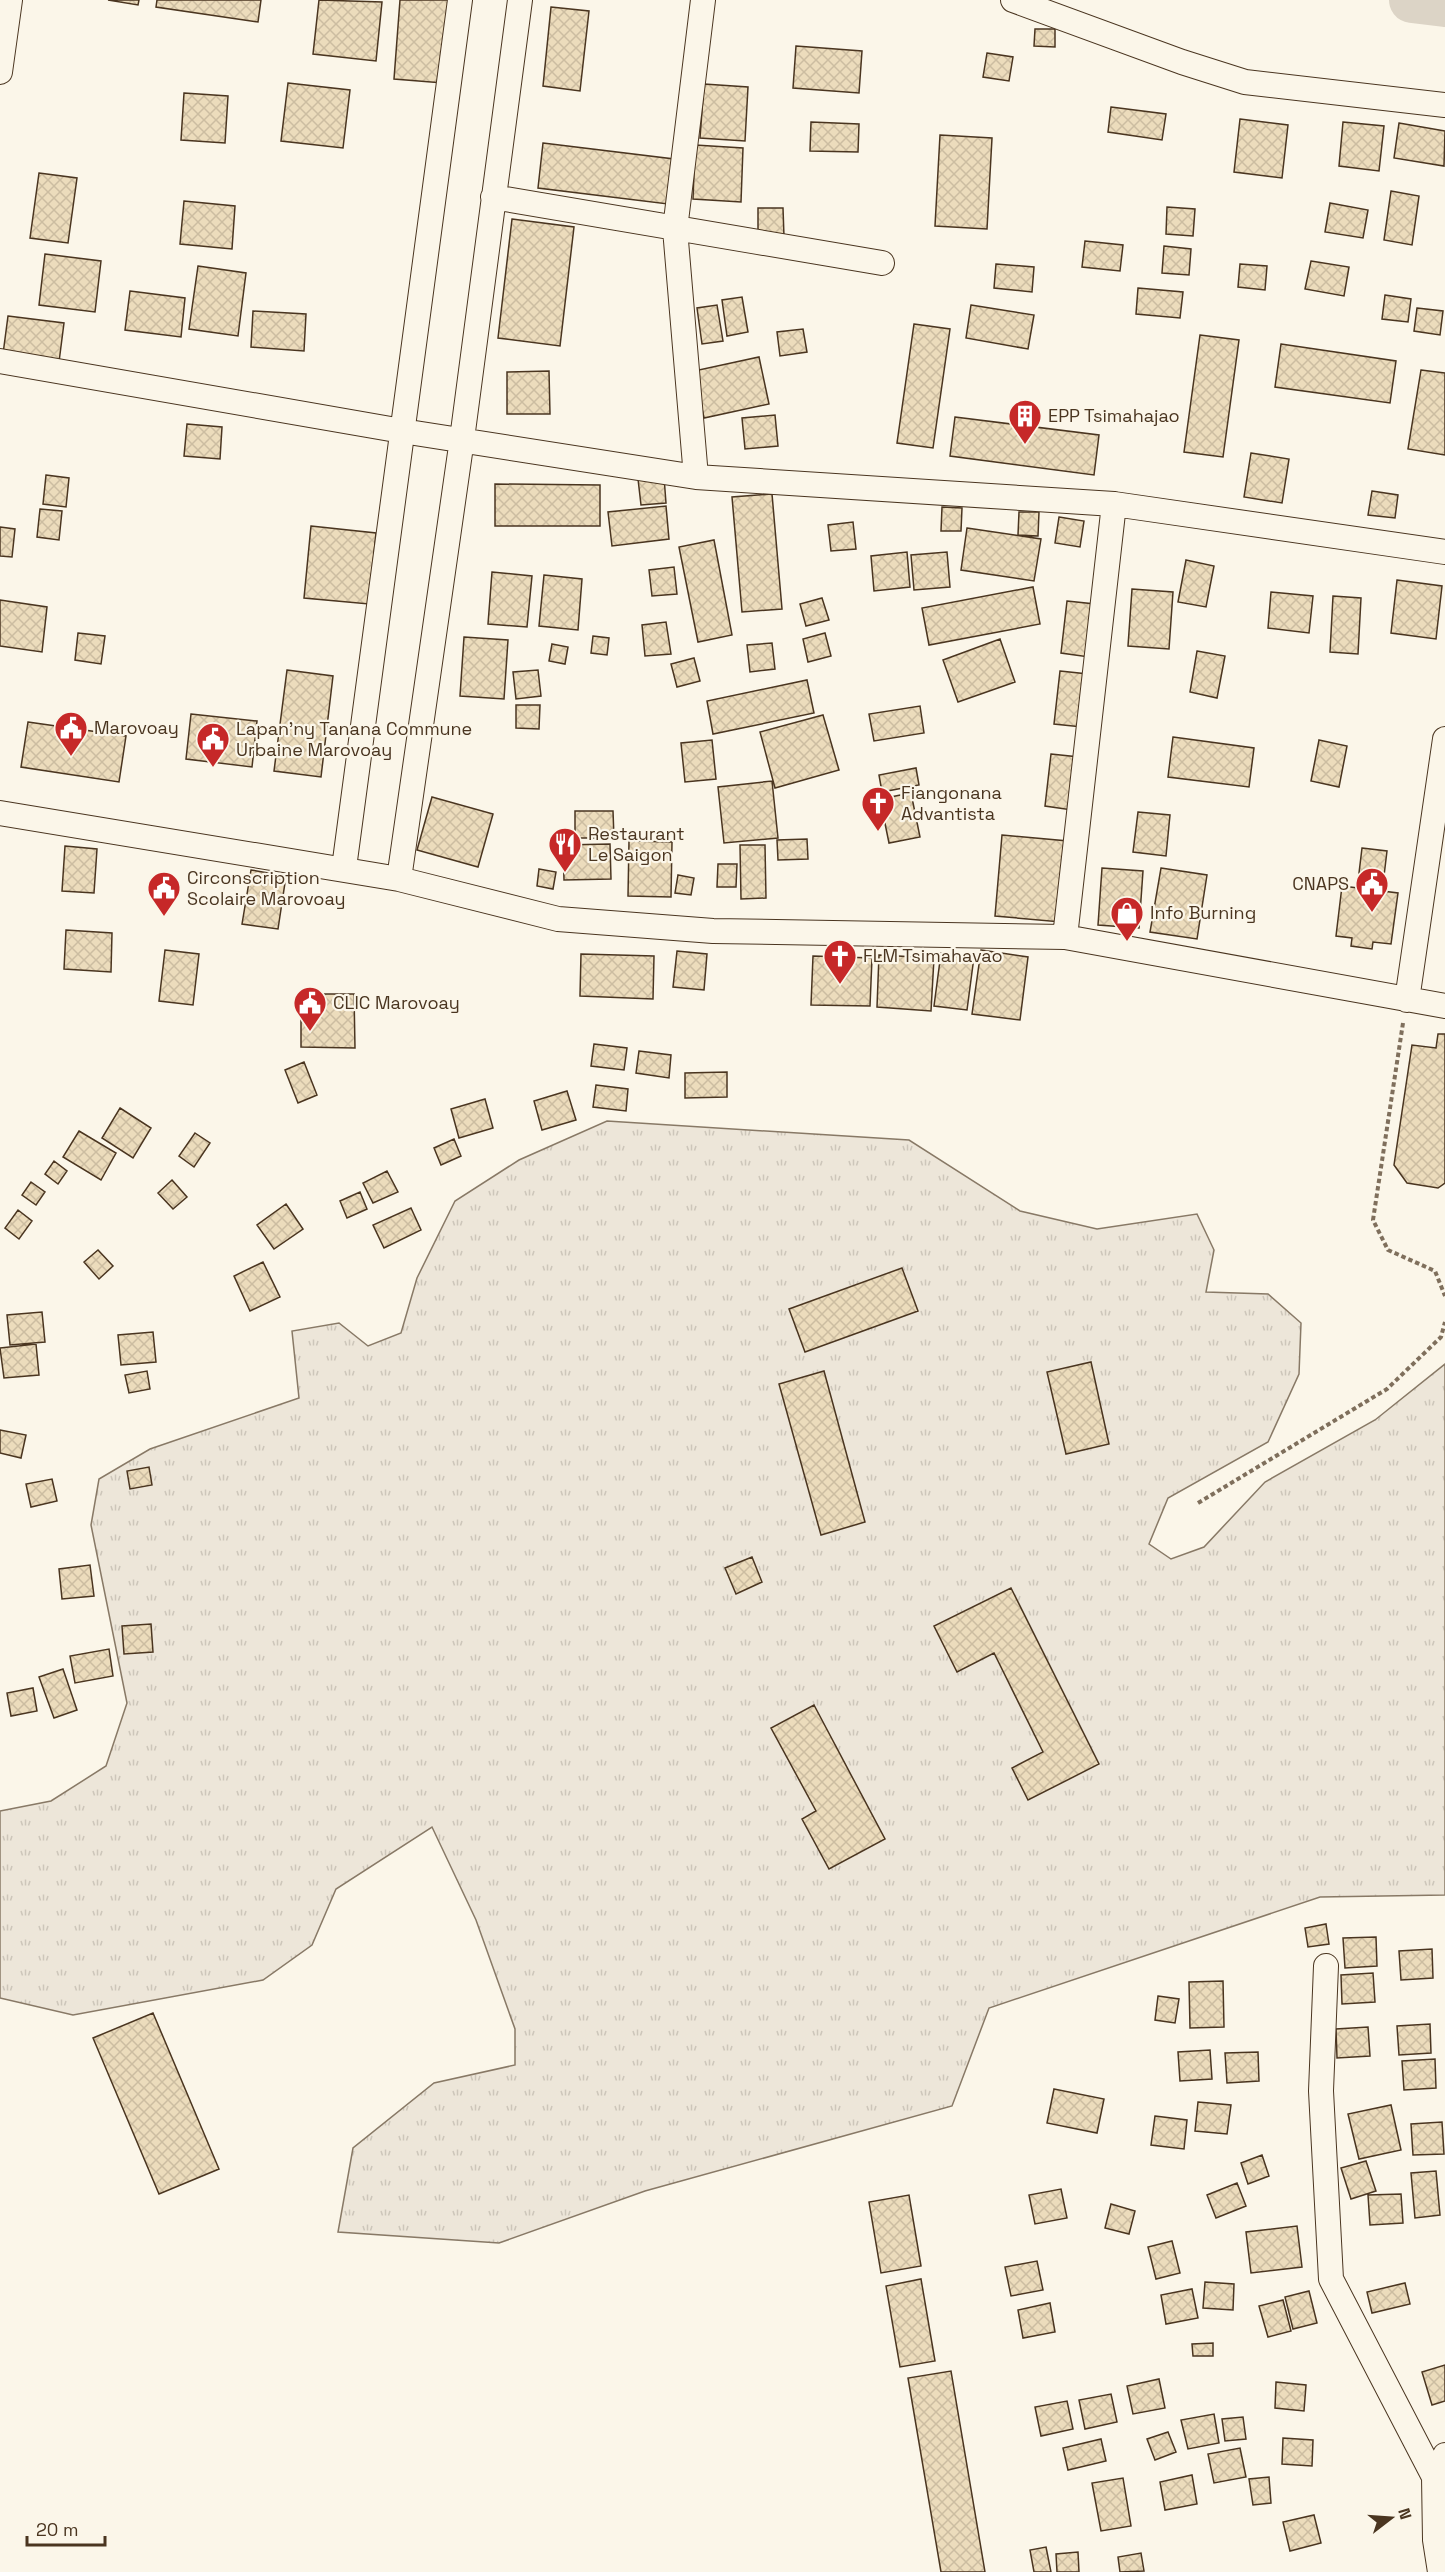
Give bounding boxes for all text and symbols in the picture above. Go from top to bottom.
building icon: EPP Tsimahajao [1007,398,1043,445]
place label: EPP Tsimahajao [1048,404,1180,427]
public building icon: Marovoay [53,710,89,757]
place label: Marovoay [94,716,179,739]
place label: Lapan'ny Tanana Commune Urbaine Marovoay [236,717,472,761]
public building icon: Lapan'ny Tanana Commune Urbaine Marovoay [195,721,231,768]
place label: Fiangonana Advantista [901,781,1002,825]
church icon: Fiangonana Advantista [860,785,896,832]
place label: Restaurant Le Saigon [588,822,685,866]
restaurant icon: Restaurant Le Saigon [547,826,583,873]
place label: Circonscription Scolaire Marovoay [187,866,346,910]
public building icon: CNAPS [1354,866,1390,913]
public building icon: Circonscription Scolaire Marovoay [146,870,182,917]
place label: CNAPS [1292,872,1349,895]
shop icon: Info Burning [1109,895,1145,942]
place label: Info Burning [1150,901,1256,924]
church icon: FLM Tsimahavao [822,938,858,985]
place label: FLM Tsimahavao [863,944,1003,967]
public building icon: CLIC Marovoay [292,985,328,1032]
place label: CLIC Marovoay [333,991,460,1014]
north arrow [1361,2488,1421,2548]
text: N [1393,2506,1416,2522]
scale bar [27,2509,105,2547]
text: 20 m [36,2518,79,2541]

